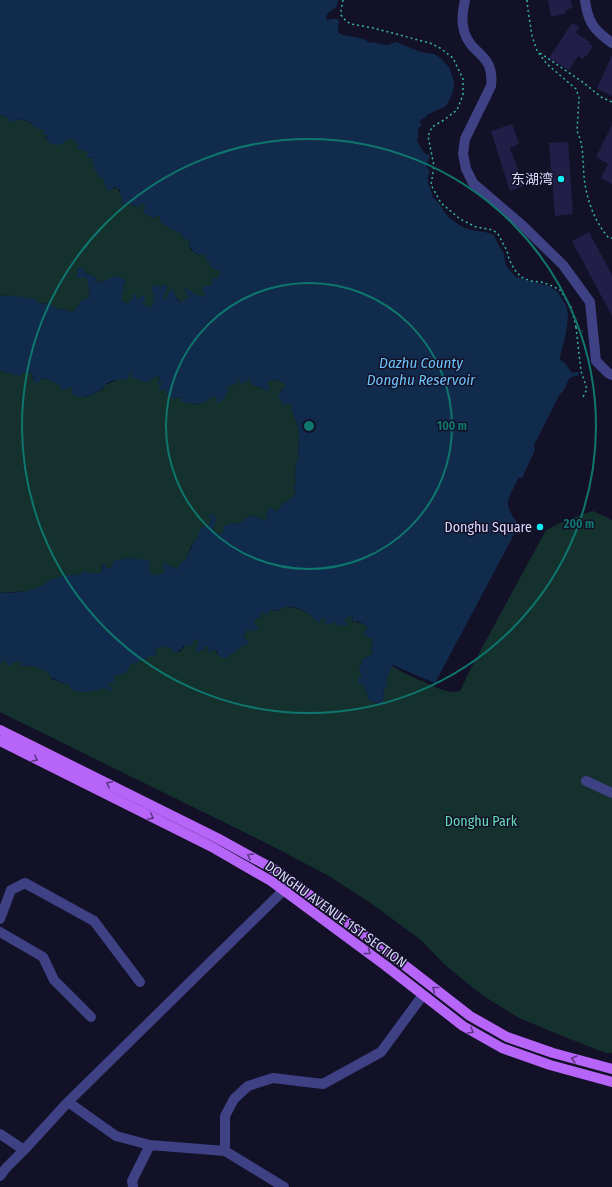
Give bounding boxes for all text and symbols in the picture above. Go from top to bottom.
place label: 东湖湾 [511,171,553,188]
marker: 东湖湾 [556,174,566,184]
water label: Dazhu County Donghu Reservoir [367,354,476,389]
centre of rings [302,419,316,433]
text: 100 m [437,419,467,433]
text: 200 m [563,517,594,531]
place label: Donghu Square [445,519,532,536]
marker: Donghu Square [535,522,545,532]
one-way arrow [31,754,38,762]
one-way arrow [106,781,113,789]
one-way arrow [147,812,154,820]
park label: Donghu Park [445,813,518,830]
one-way arrow [247,853,254,861]
street label: DONGHU AVENUE 1ST SECTION [262,857,410,971]
one-way arrow [363,948,370,955]
one-way arrow [432,986,439,993]
one-way arrow [467,1026,474,1033]
one-way arrow [571,1055,578,1064]

